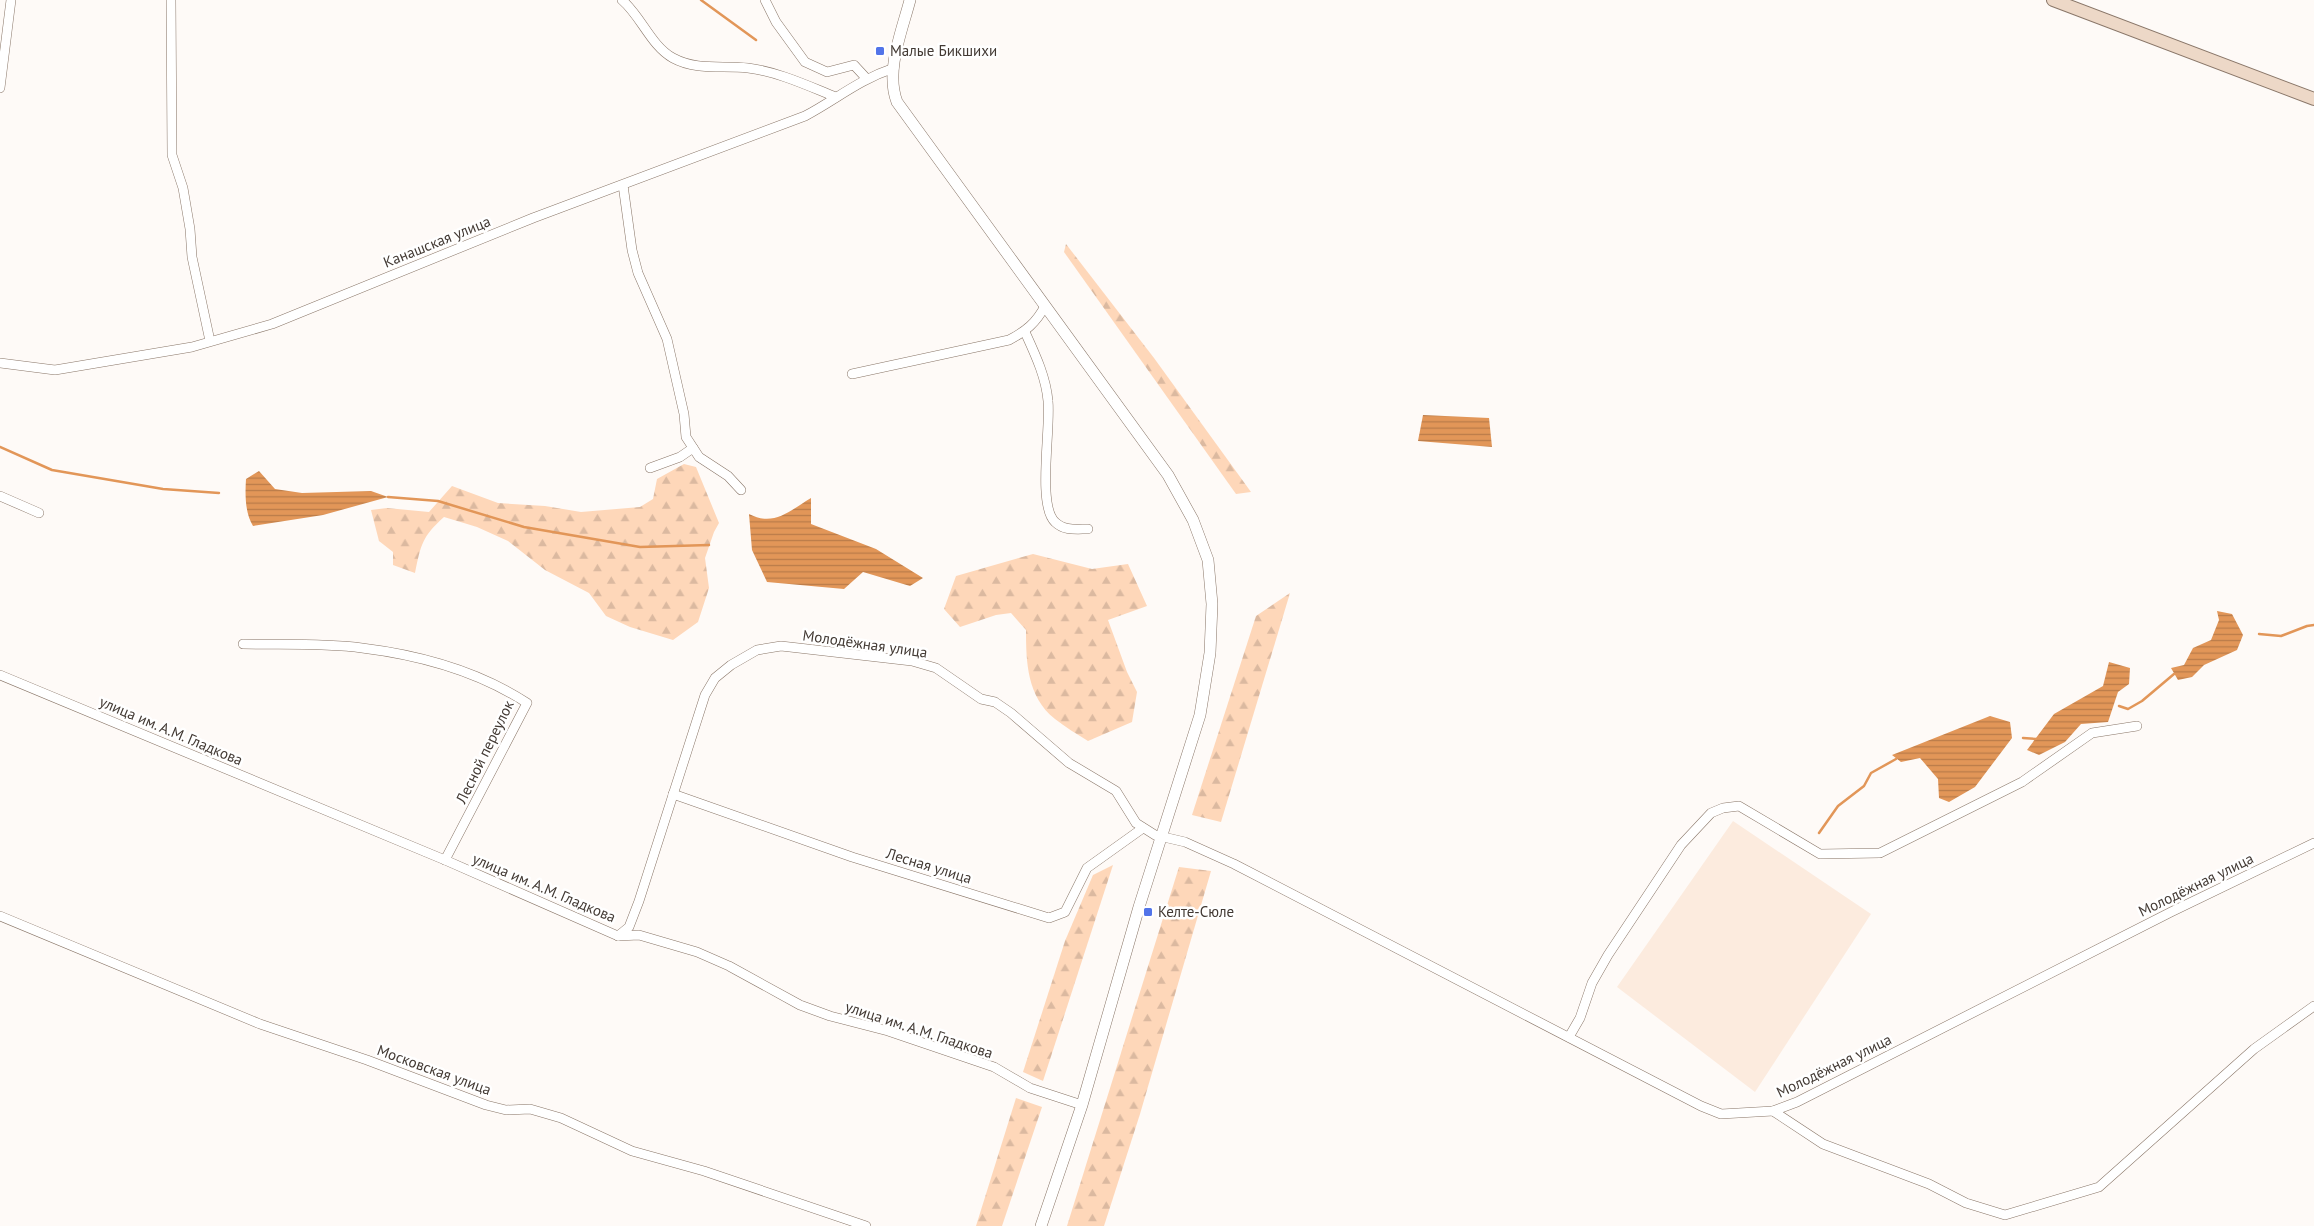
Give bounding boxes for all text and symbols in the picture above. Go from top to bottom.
place label: Малые Бикшихи [890,41,997,60]
marker: Малые Бикшихи [874,45,886,57]
street label: Канашская улица [380,211,493,272]
street label: Молодёжная улица [802,625,929,662]
street label: улица им. А.М. Гладкова [97,692,246,769]
street label: Лесной переулок [451,696,518,807]
street label: Лесная улица [883,843,974,888]
street label: Молодёжная улица [2135,848,2256,921]
street label: улица им. А.М. Гладкова [470,849,619,926]
place label: Келте-Сюле [1158,902,1234,921]
marker: Келте-Сюле [1142,906,1154,918]
street label: улица им. А.М. Гладкова [843,997,995,1062]
street label: Молодёжная улица [1773,1029,1894,1102]
street label: Московская улица [375,1040,494,1099]

